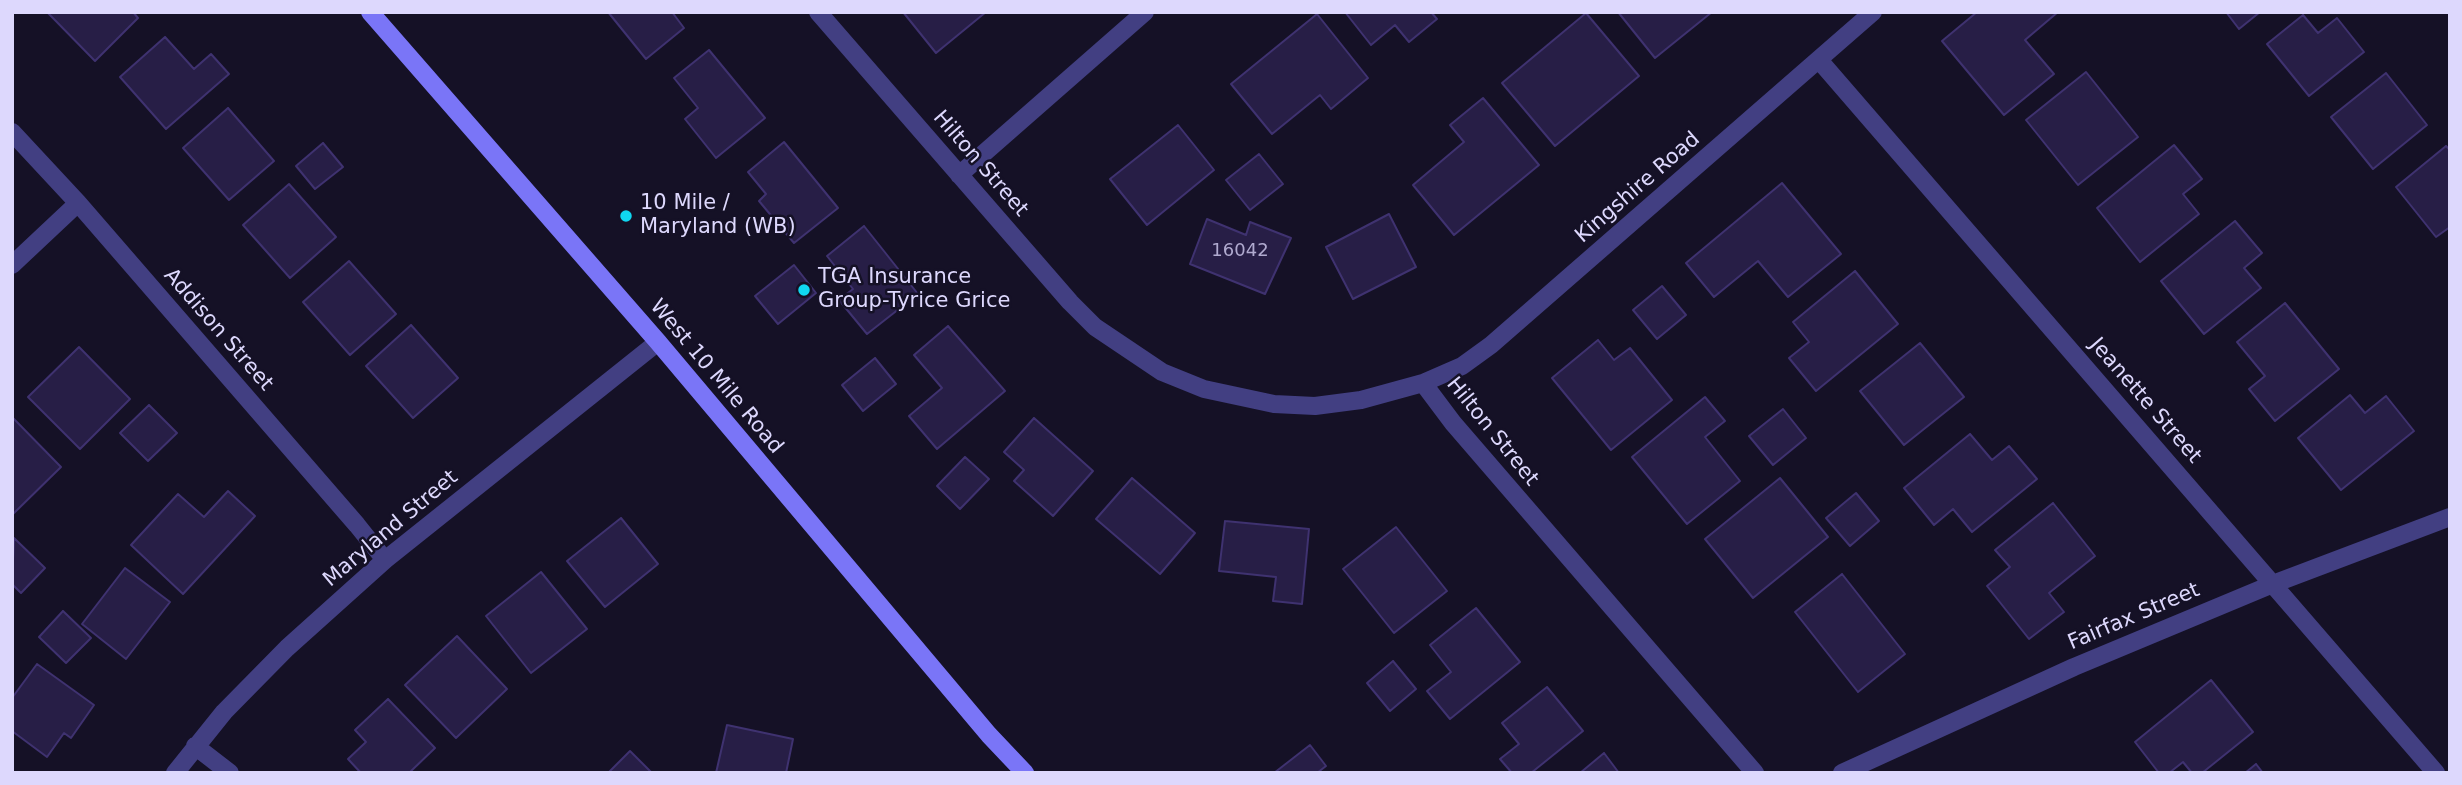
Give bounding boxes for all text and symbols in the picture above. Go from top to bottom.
street label: Hilton Street [927,106,1033,222]
street label: Kingshire Road [1571,127,1705,249]
place label: 10 Mile / Maryland (WB) [640,191,796,241]
marker: 10 Mile / Maryland (WB) [618,208,634,224]
house number: 16042 [1211,240,1269,262]
street label: Addison Street [158,264,278,396]
place label: TGA Insurance Group-Tyrice Grice [818,265,1010,315]
marker: TGA Insurance Group-Tyrice Grice [796,282,812,298]
street label: West 10 Mile Road [644,295,788,459]
street label: Jeanette Street [2084,333,2206,469]
street label: Hilton Street [1441,373,1543,491]
street label: Maryland Street [319,465,463,593]
street label: Fairfax Street [2064,578,2204,656]

